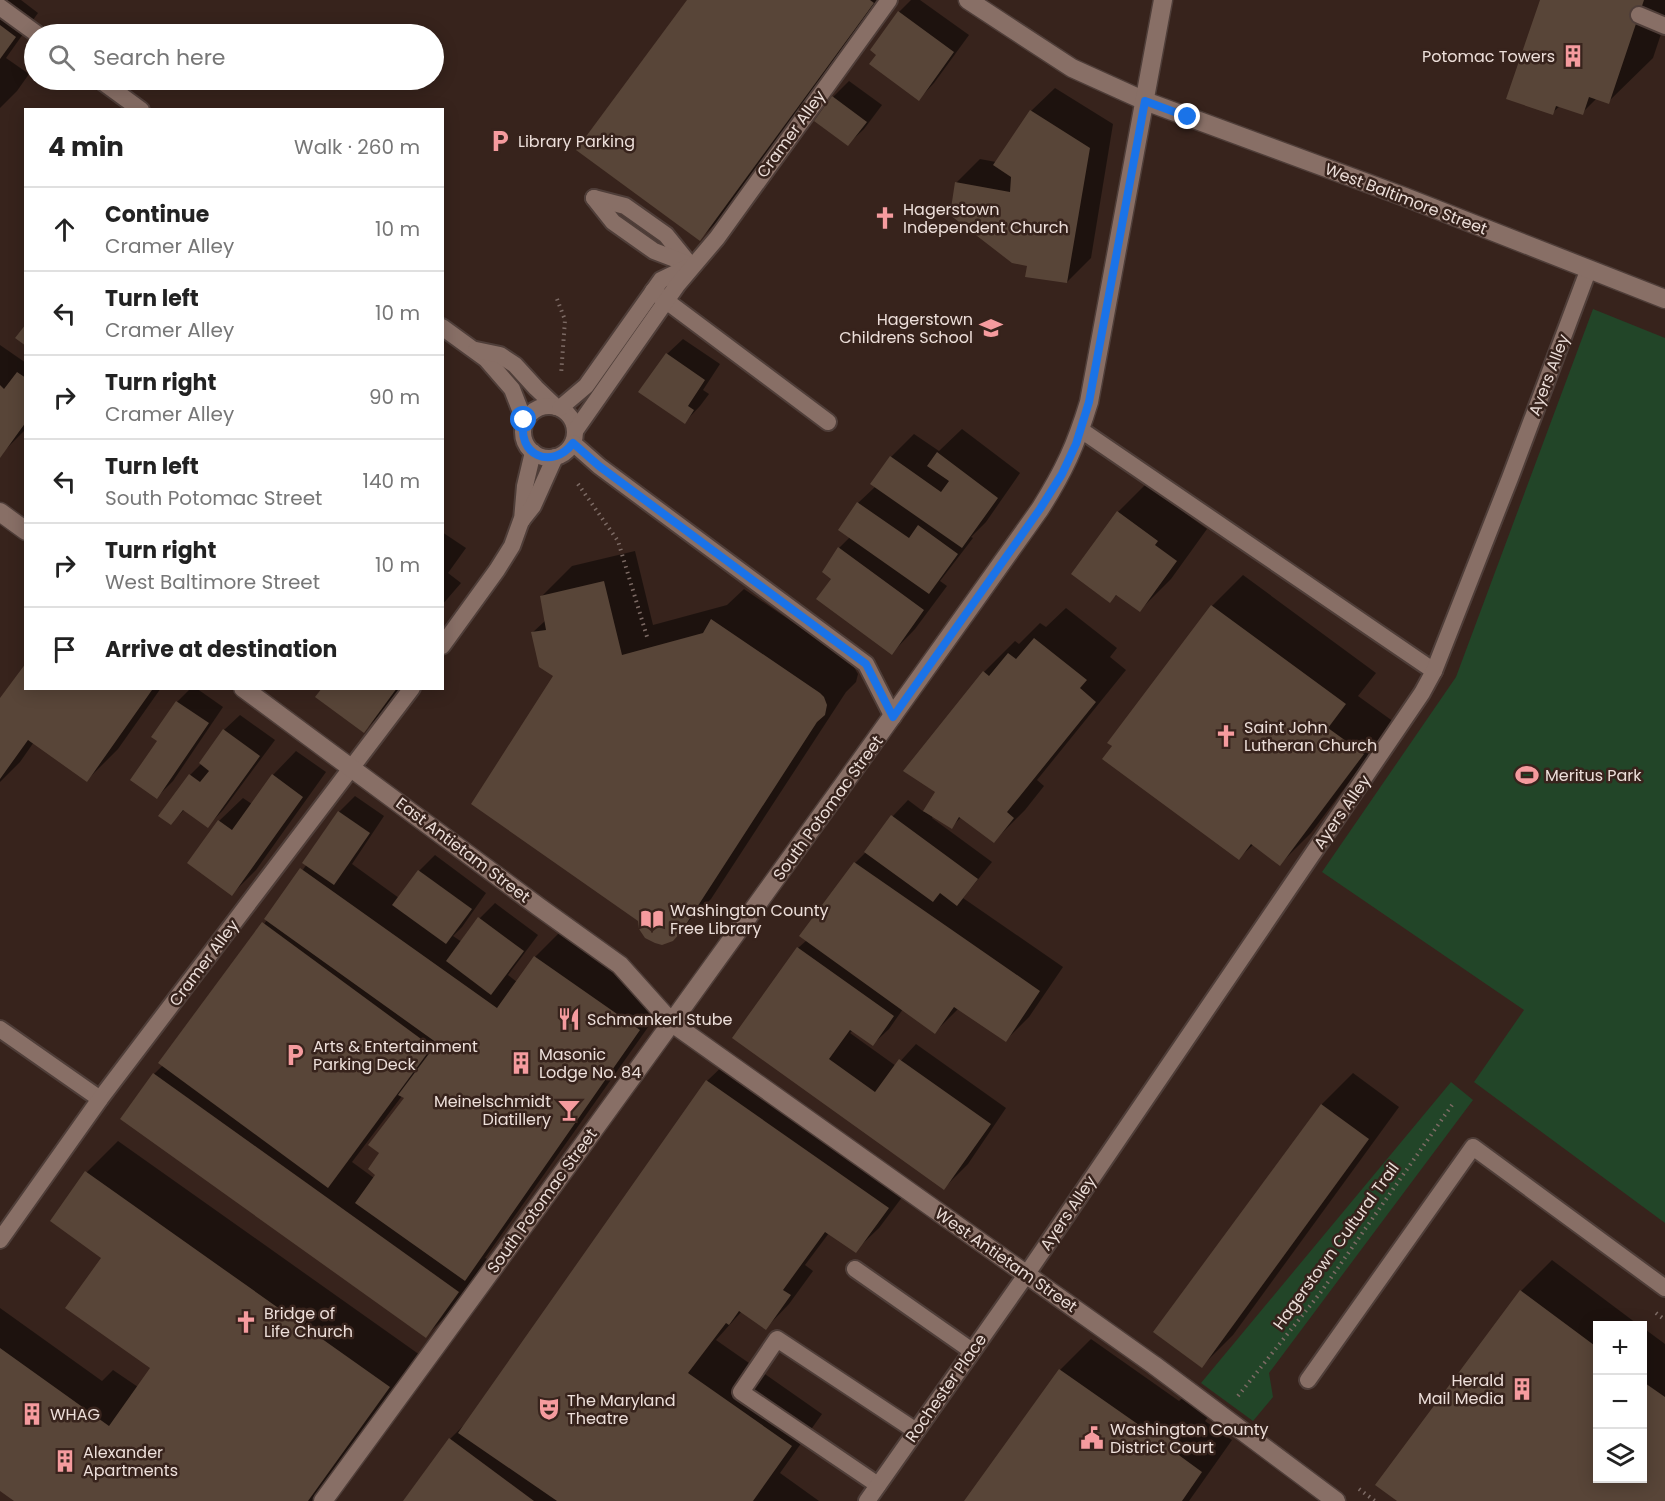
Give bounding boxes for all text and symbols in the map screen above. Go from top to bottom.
search box [24,24,444,90]
icon: search [45,41,78,74]
text: Search here [93,42,226,73]
building icon: Potomac Towers [1560,43,1586,69]
place label: Potomac Towers [1422,45,1555,68]
street label: Cramer Alley [751,85,831,183]
route end [1174,103,1200,129]
parking icon: Library Parking [487,128,513,154]
text: 4 min [48,129,124,165]
place label: Library Parking [518,130,635,153]
text: Walk · 260 m [294,133,420,161]
street label: West Baltimore Street [1322,157,1491,241]
place label: Hagerstown Independent Church [903,198,1069,239]
text: Continue [105,199,209,230]
church icon: Hagerstown Independent Church [872,205,898,231]
icon: ahead [48,213,81,246]
text: 10 m [375,215,420,243]
text: Cramer Alley [105,232,234,260]
text: Turn left [105,283,199,314]
icon: left [48,297,81,330]
text: 10 m [375,299,420,327]
place label: Hagerstown Childrens School [839,308,973,349]
school or university icon: Hagerstown Childrens School [978,315,1004,341]
text: Cramer Alley [105,316,234,344]
street label: Ayers Alley [1523,331,1575,419]
text: Turn right [105,367,216,398]
icon: right [48,381,81,414]
text: 90 m [369,383,420,411]
text: Cramer Alley [105,400,234,428]
route start [510,406,536,432]
text: Turn left [105,451,199,482]
icon: left [48,465,81,498]
text: 140 m [363,467,420,495]
text: South Potomac Street [105,484,322,512]
text: Turn right [105,535,216,566]
icon: right [48,549,81,582]
text: 10 m [375,551,420,579]
text: West Baltimore Street [105,568,320,596]
icon: arrive [48,633,81,666]
text: Arrive at destination [105,634,337,665]
place label: Saint John Lutheran Church [1244,716,1377,757]
church icon: Saint John Lutheran Church [1213,723,1239,749]
street label: South Potomac Street [768,731,889,885]
sports icon: Meritus Park [1514,762,1540,788]
place label: Meritus Park [1545,764,1642,787]
street label: Ayers Alley [1308,770,1376,854]
street label: East Antietam Street [391,792,535,908]
place label: Washington County Free Library [670,899,829,940]
library icon: Washington County Free Library [639,906,665,932]
street label: Cramer Alley [164,915,244,1011]
restaurant icon: Schmankerl Stube [556,1006,582,1032]
place label: Schmankerl Stube [587,1008,732,1031]
place label: Arts & Entertainment Parking Deck [313,1035,478,1076]
parking icon: Arts & Entertainment Parking Deck [282,1042,308,1068]
place label: Masonic Lodge No. 84 [539,1043,641,1084]
building icon: Masonic Lodge No. 84 [508,1050,534,1076]
place label: Meinelschmidt Diatillery [434,1090,551,1131]
bar icon: Meinelschmidt Diatillery [556,1097,582,1123]
street label: South Potomac Street [482,1124,603,1278]
street label: Hagerstown Cultural Trail [1267,1158,1405,1334]
street label: Ayers Alley [1034,1171,1102,1255]
street label: West Antietam Street [930,1202,1082,1318]
place label: Bridge of Life Church [264,1302,353,1343]
church icon: Bridge of Life Church [233,1309,259,1335]
map controls [1593,1321,1647,1483]
button: + [1593,1321,1647,1375]
street label: Rochester Place [900,1329,992,1447]
place label: Herald Mail Media [1418,1369,1504,1410]
button: − [1593,1375,1647,1429]
building icon: Herald Mail Media [1509,1376,1535,1402]
place label: The Maryland Theatre [567,1389,675,1430]
theatre icon: The Maryland Theatre [536,1396,562,1422]
building icon: WHAG [19,1401,45,1427]
place label: WHAG [50,1403,100,1426]
place label: Washington County District Court [1110,1418,1269,1459]
public building icon: Washington County District Court [1079,1425,1105,1451]
button: layers [1593,1429,1647,1483]
place label: Alexander Apartments [83,1441,178,1482]
building icon: Alexander Apartments [52,1448,78,1474]

